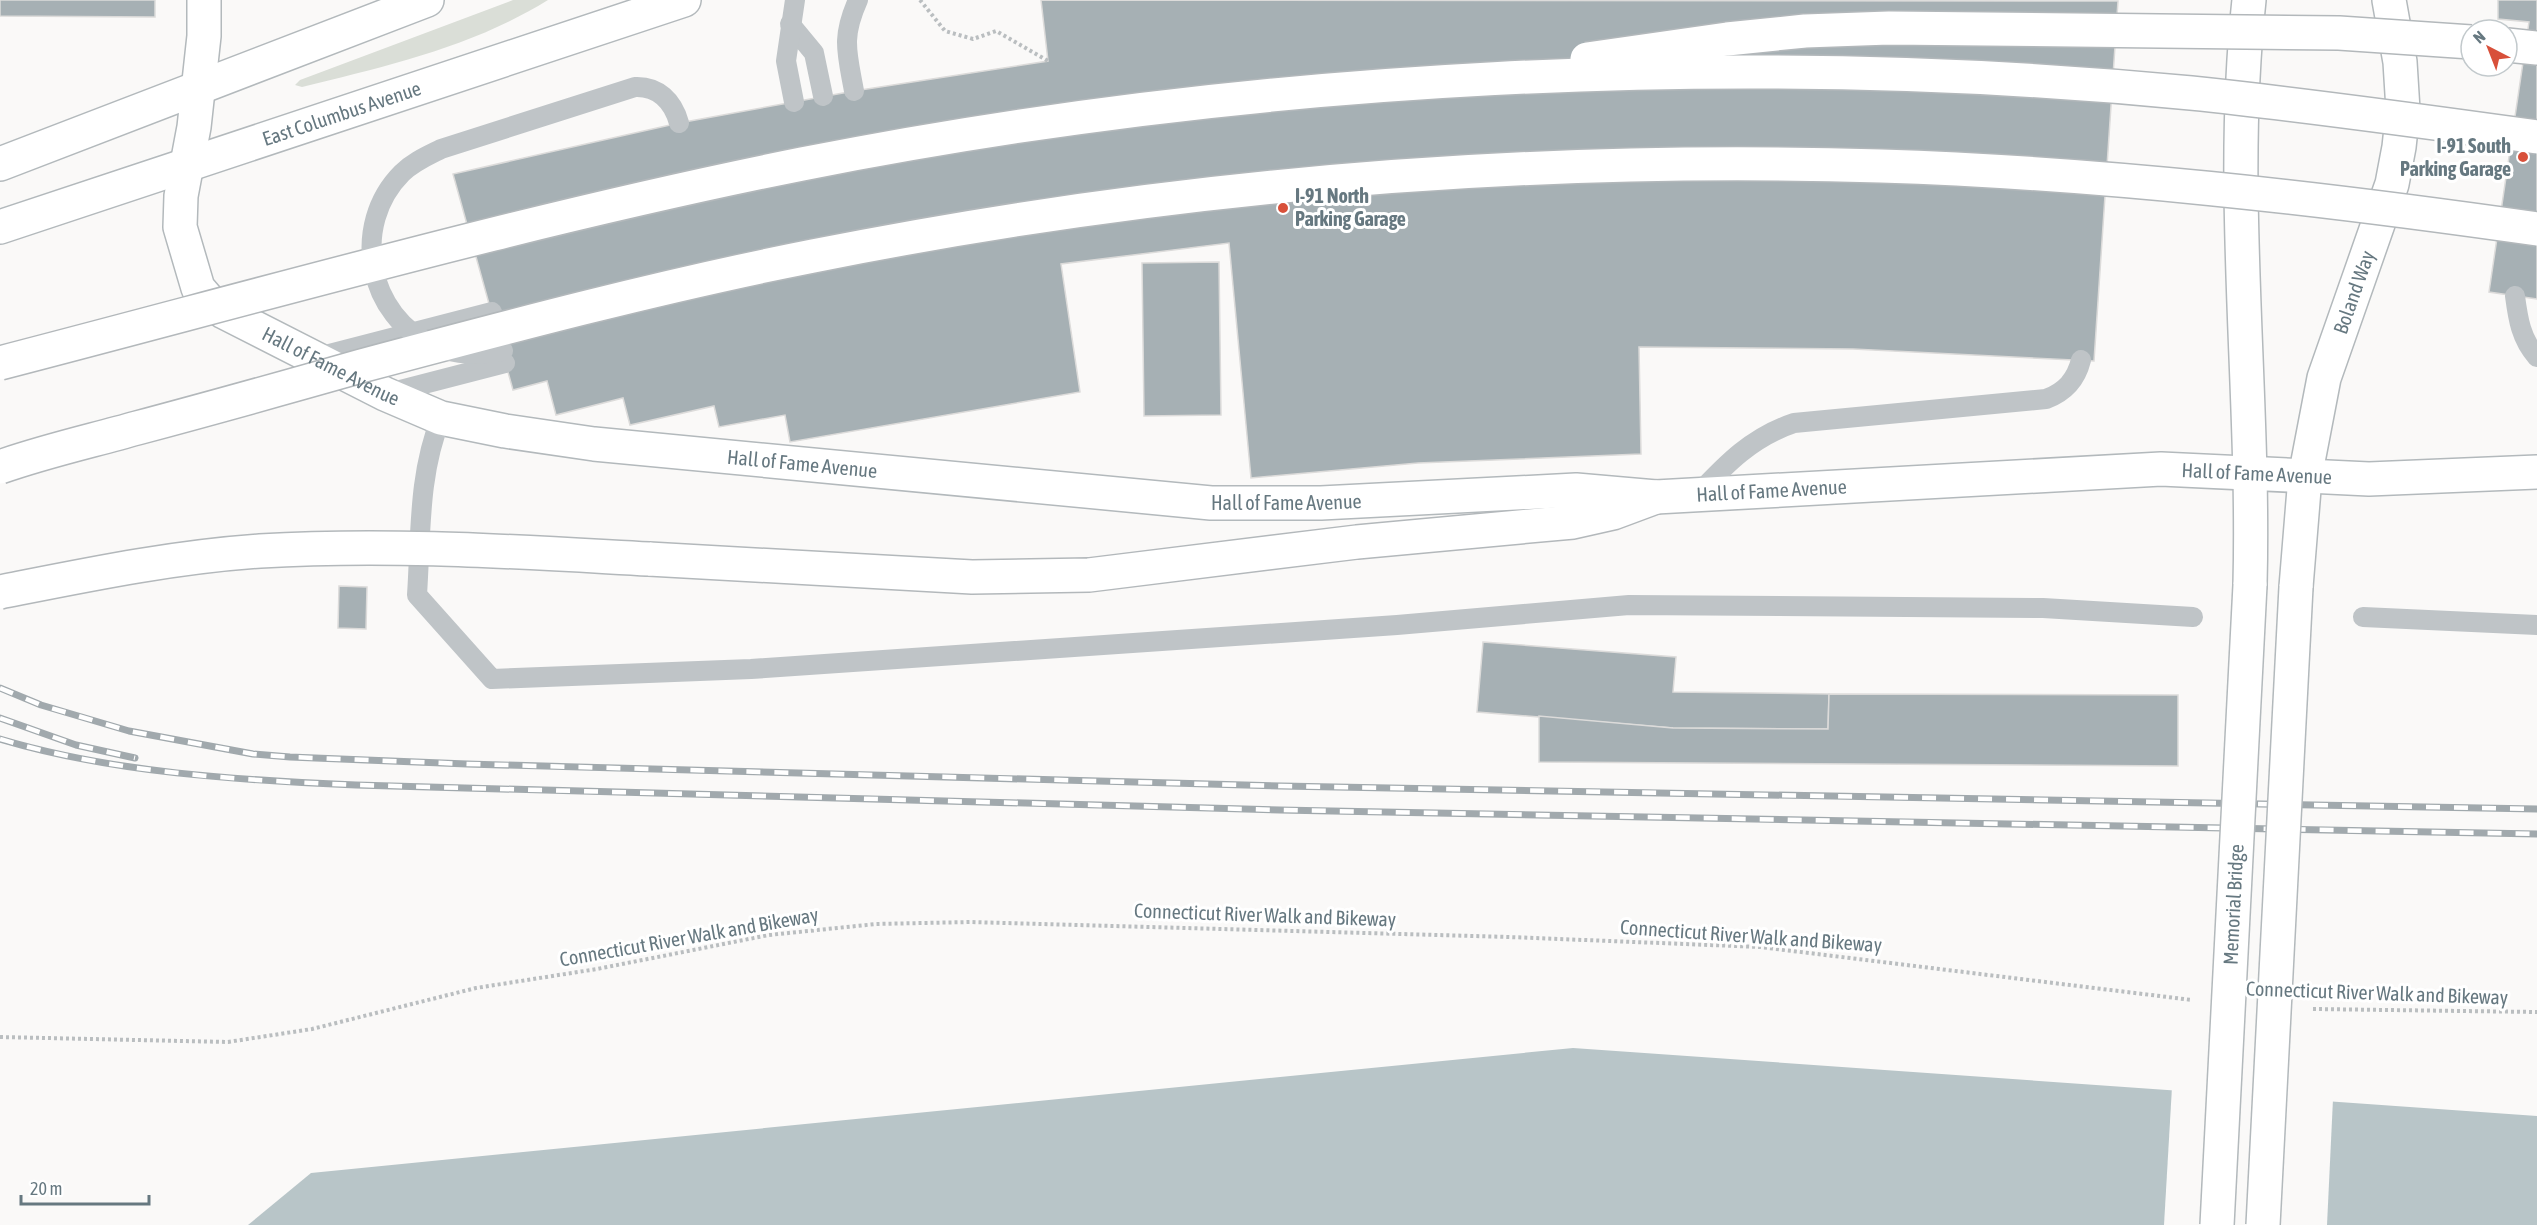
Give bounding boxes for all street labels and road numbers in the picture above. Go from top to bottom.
street label: East Columbus Avenue [259,76,424,150]
street label: Boland Way [2328,247,2379,337]
street label: Hall of Fame Avenue [259,322,403,410]
street label: Hall of Fame Avenue [726,445,878,482]
street label: Hall of Fame Avenue [2181,458,2333,488]
street label: Hall of Fame Avenue [1696,474,1847,506]
street label: Hall of Fame Avenue [1211,489,1362,514]
street label: Memorial Bridge [2218,843,2248,965]
street label: Connecticut River Walk and Bikeway [1134,898,1397,931]
street label: Connecticut River Walk and Bikeway [558,902,820,971]
street label: Connecticut River Walk and Bikeway [1619,915,1883,956]
street label: Connecticut River Walk and Bikeway [2246,976,2509,1009]

